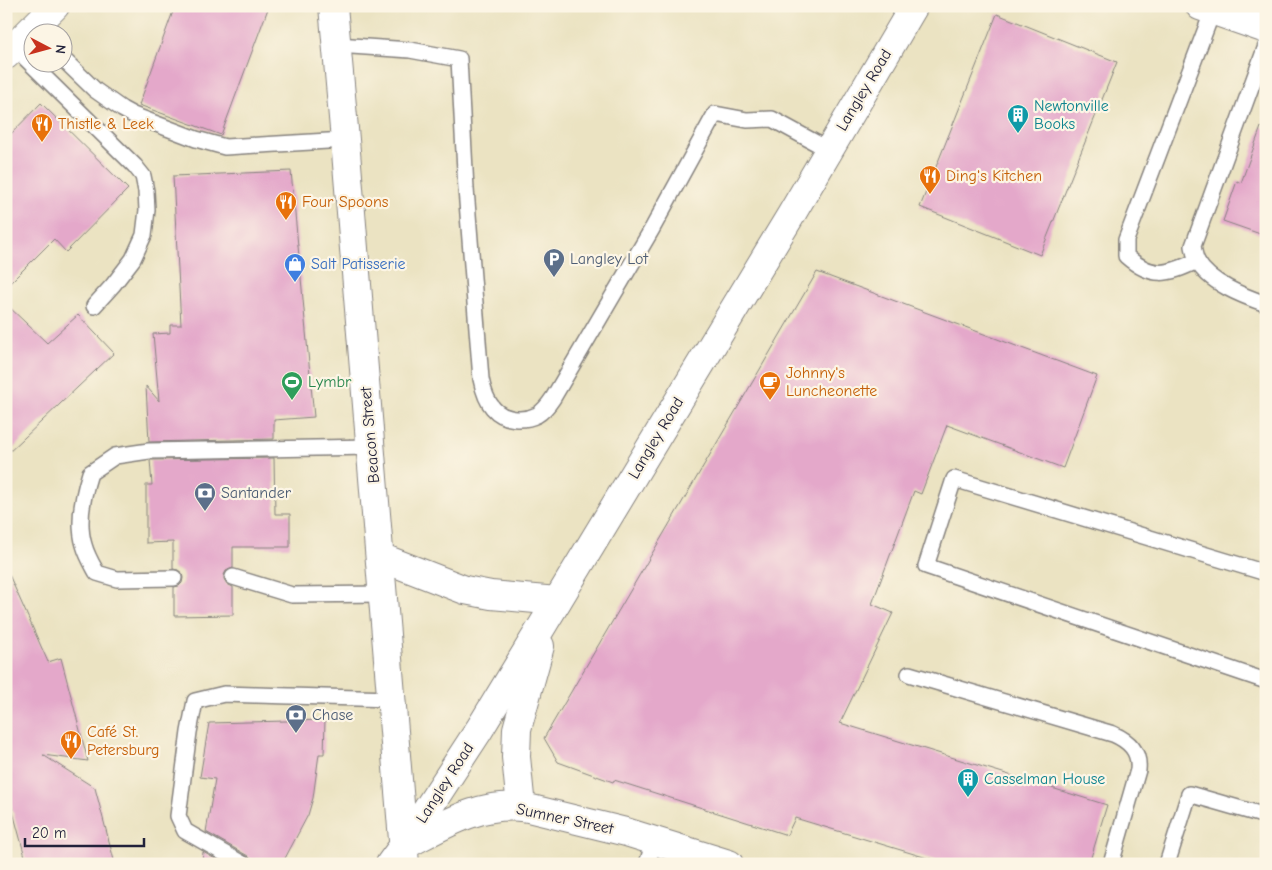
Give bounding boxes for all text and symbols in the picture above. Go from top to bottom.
north arrow [22,22,72,72]
text: N [52,44,69,55]
street label: Langley Road [833,46,895,134]
place label: Newtonville Books [1034,97,1109,133]
building icon: Newtonville Books [1006,103,1030,134]
restaurant icon: Thistle & Leek [30,112,54,143]
place label: Thistle & Leek [58,115,154,133]
restaurant icon: Ding's Kitchen [918,164,942,195]
place label: Ding's Kitchen [946,167,1042,185]
restaurant icon: Four Spoons [274,190,298,221]
place label: Four Spoons [302,193,389,211]
parking icon: Langley Lot [542,247,566,278]
place label: Langley Lot [570,250,648,268]
shop icon: Salt Patisserie [283,252,307,283]
place label: Salt Patisserie [311,255,406,273]
place label: Johnny's Luncheonette [786,364,877,400]
sports icon: Lymbr [280,370,304,401]
cafe icon: Johnny's Luncheonette [758,370,782,401]
place label: Lymbr [308,373,352,391]
street label: Beacon Street [357,386,383,484]
street label: Langley Road [625,394,687,482]
bank icon: Santander [193,481,217,512]
place label: Santander [221,484,292,502]
bank icon: Chase [284,703,308,734]
place label: Chase [312,706,353,724]
place label: Café St. Petersburg [87,723,160,759]
restaurant icon: Café St. Petersburg [59,729,83,760]
street label: Langley Road [412,740,478,826]
building icon: Casselman House [956,767,980,798]
place label: Casselman House [984,770,1105,788]
street label: Sumner Street [515,800,616,838]
scale bar [25,815,144,847]
text: 20 m [32,824,66,842]

